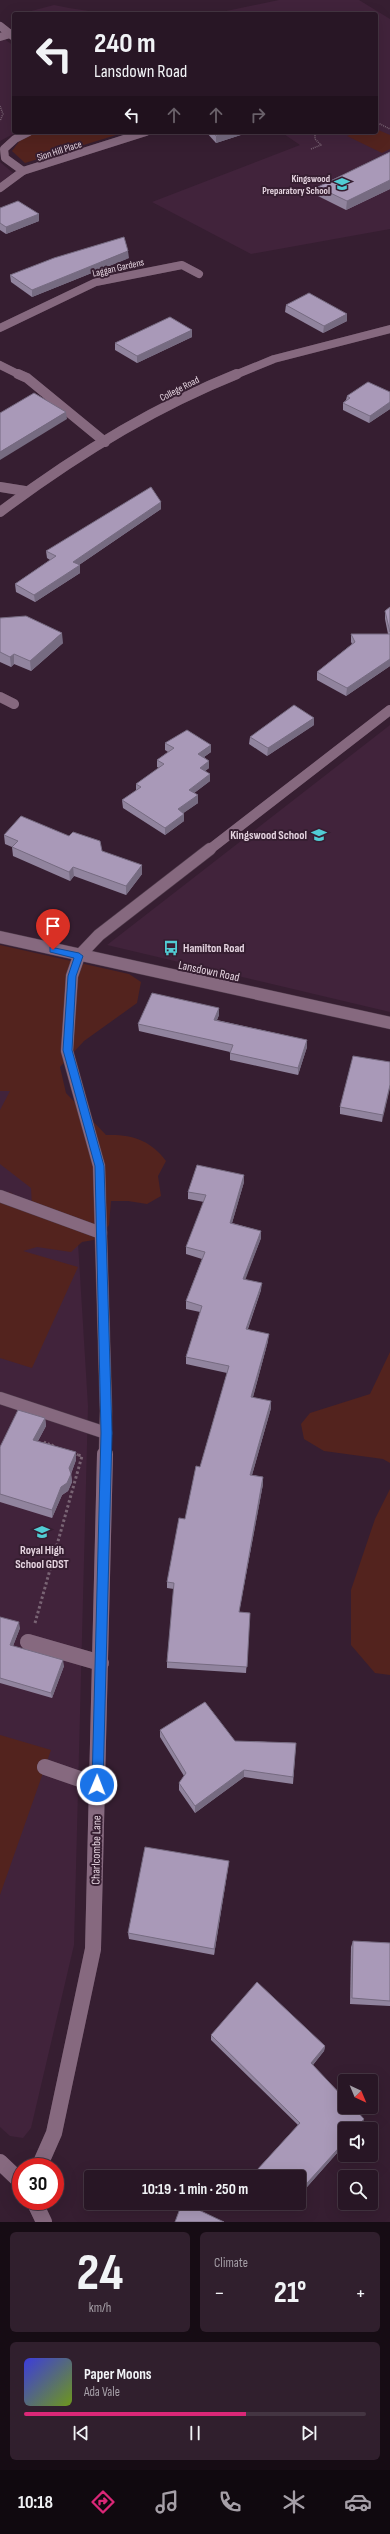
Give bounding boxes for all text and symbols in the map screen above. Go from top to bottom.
text: 240 m [94,27,155,60]
icon: left [28,28,80,80]
text: Lansdown Road [94,61,187,82]
icon: left [121,104,143,126]
icon: ahead [163,104,185,126]
icon: ahead [205,104,227,126]
icon: right [247,104,269,126]
street label: Sion Hill Place [35,138,83,164]
place label: Kingswood Preparatory School [262,173,330,197]
school or university icon: Kingswood Preparatory School [333,175,351,193]
street label: Laggan Gardens [91,256,146,280]
street label: College Road [158,374,201,404]
school or university icon: Kingswood School [310,826,328,844]
place label: Kingswood School [230,828,307,843]
pin [36,909,70,950]
icon: arrive [42,915,64,937]
bus stop icon: Hamilton Road [162,939,180,957]
place label: Hamilton Road [183,941,245,956]
street label: Lansdown Road [177,958,241,985]
school or university icon: Royal High School GDST [33,1523,51,1541]
place label: Royal High School GDST [15,1543,69,1572]
position arrow [76,1764,118,1806]
street label: Charlcombe Lane [88,1815,105,1885]
north arrow [338,2074,378,2114]
map controls [338,2074,378,2210]
button: sound [338,2122,378,2162]
speed limit sign: 30 [12,2158,64,2210]
button: search [338,2170,378,2210]
text: 10:19 · 1 min · 250 m [142,2180,248,2199]
text: 24 [77,2242,123,2305]
text: Climate [214,2255,248,2271]
text: 21° [274,2275,306,2311]
text: − [214,2280,225,2307]
text: + [355,2280,366,2307]
text: km/h [89,2300,111,2316]
text: Paper Moons [84,2365,152,2384]
text: Ada Vale [84,2384,120,2400]
icon: previous [70,2422,92,2444]
icon: pause [184,2422,206,2444]
icon: next [298,2422,320,2444]
icon: directions [89,2488,117,2516]
icon: music [153,2488,181,2516]
icon: phone [216,2488,244,2516]
icon: climate [280,2488,308,2516]
icon: car [344,2488,372,2516]
text: 10:18 [18,2492,53,2513]

